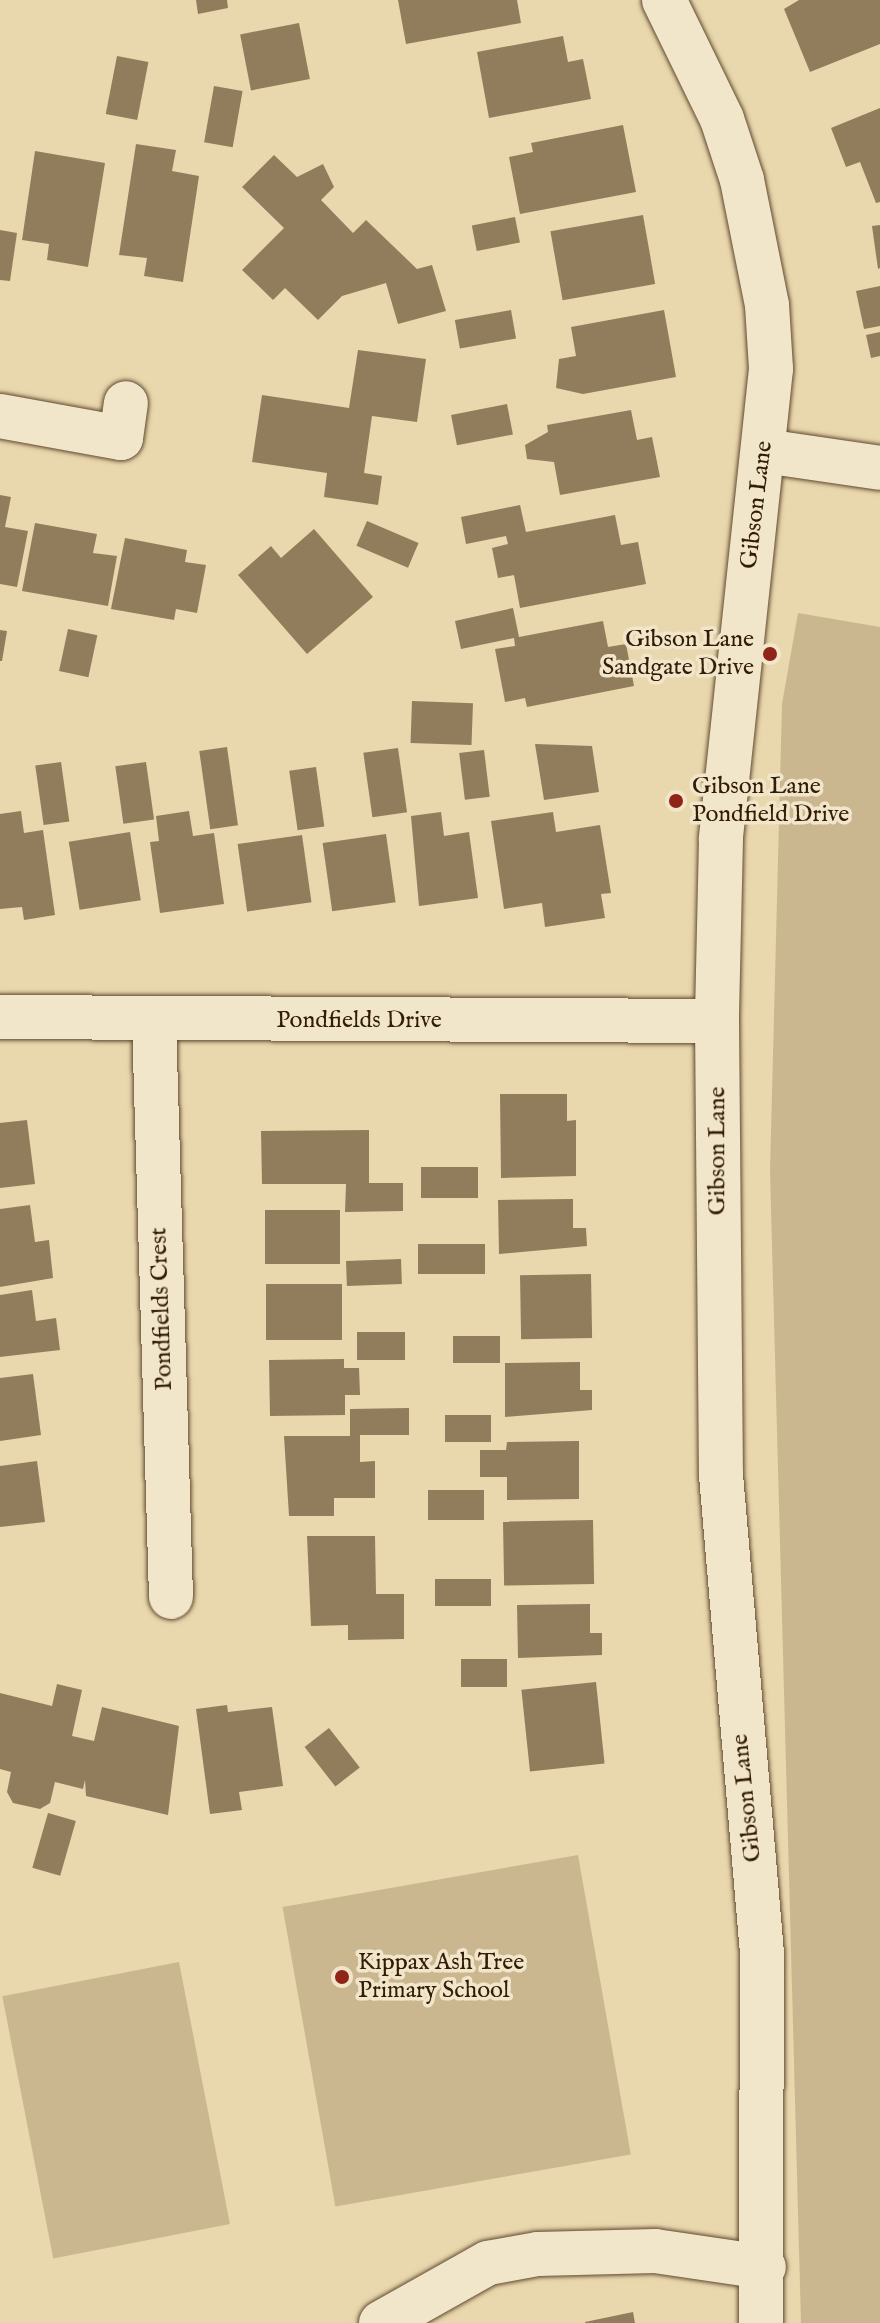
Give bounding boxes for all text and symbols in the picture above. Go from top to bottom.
street label: Gibson Lane [735,439,779,571]
place label: Gibson Lane Sandgate Drive [602,626,754,682]
marker: Gibson Lane Sandgate Drive [761,645,779,663]
place label: Gibson Lane Pondfield Drive [692,773,849,829]
marker: Gibson Lane Pondfield Drive [667,792,685,810]
street label: Pondfields Drive [276,1007,442,1035]
street label: Gibson Lane [704,1087,732,1215]
street label: Pondfields Crest [145,1227,179,1391]
street label: Gibson Lane [726,1732,768,1864]
place label: Kippax Ash Tree Primary School [358,1949,524,2005]
marker: Kippax Ash Tree Primary School [333,1968,351,1986]

